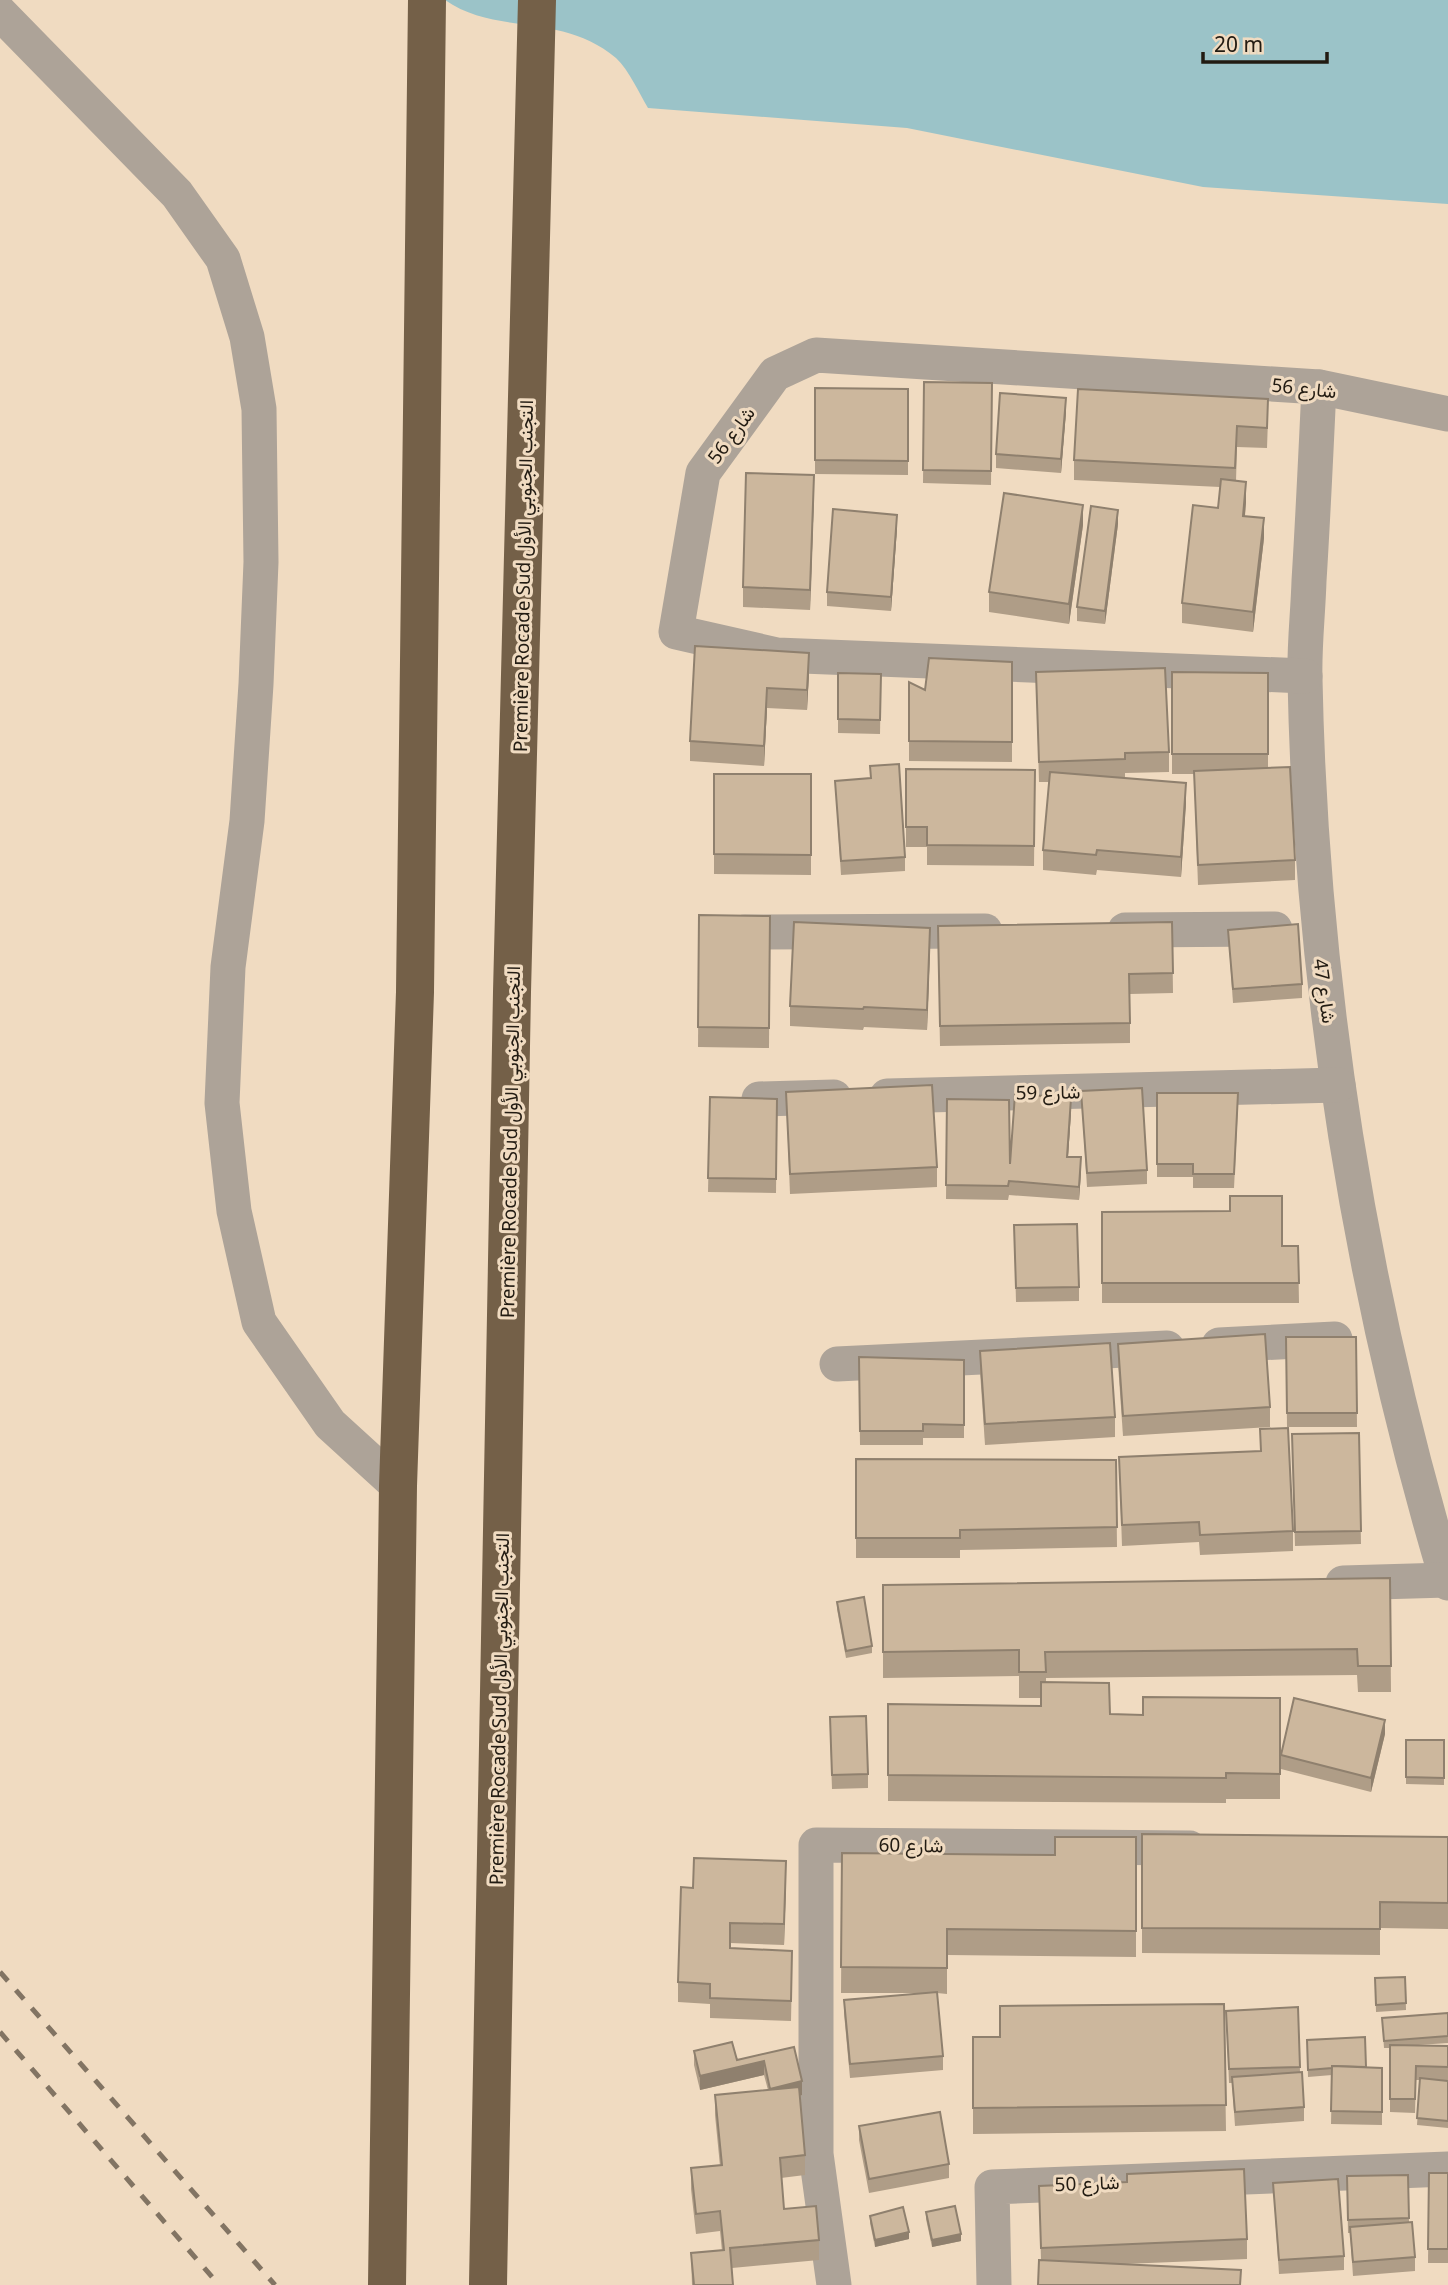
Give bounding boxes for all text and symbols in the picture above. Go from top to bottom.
scale bar [1203,21,1327,65]
text: 20 m [1214,30,1263,58]
street label: شارع 56 [1270,372,1338,404]
street label: Première Rocade Sud التجنب الجنوبي الأول [507,400,542,752]
street label: شارع 56 [701,401,761,469]
street label: شارع 47 [1308,957,1342,1025]
street label: Première Rocade Sud التجنب الجنوبي الأول [494,966,529,1318]
street label: شارع 59 [1015,1078,1081,1106]
street label: Première Rocade Sud التجنب الجنوبي الأول [483,1533,518,1885]
street label: شارع 60 [878,1831,944,1859]
street label: شارع 50 [1054,2169,1120,2197]

